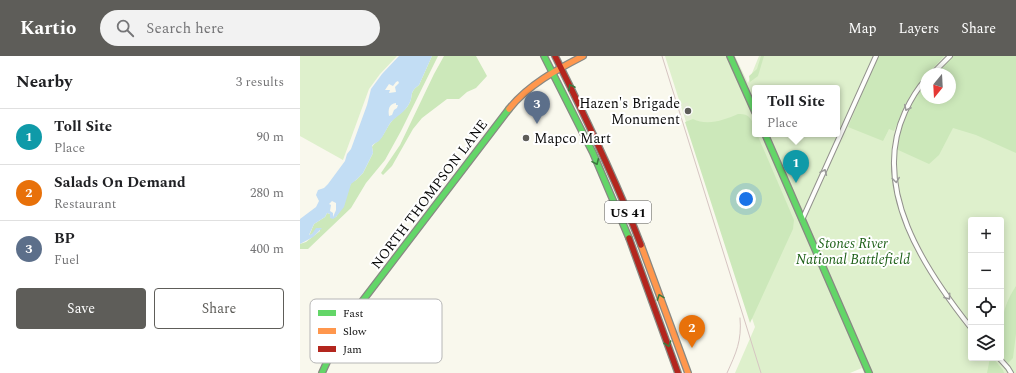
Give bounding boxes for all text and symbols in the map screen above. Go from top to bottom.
search box [100,10,380,46]
text: Kartio [20,14,76,43]
icon: search [114,17,136,39]
text: Search here [146,17,224,40]
text: Map [848,18,877,39]
text: Layers [899,18,939,39]
text: Share [961,18,996,39]
north arrow [920,68,956,104]
text: Nearby [16,69,72,95]
text: 3 results [236,72,284,92]
one-way arrow [568,84,576,91]
popup [752,85,840,137]
text: Toll Site [767,90,825,113]
pin: 3 [524,91,550,124]
place label: Hazen's Brigade Monument [579,93,680,130]
one-way arrow [904,104,912,112]
marker: Hazen's Brigade Monument [683,106,693,116]
text: Place [767,113,798,133]
text: Toll Site [54,115,112,138]
street label: NORTH THOMPSON LANE [366,115,493,274]
text: 1 [25,127,33,147]
text: 90 m [257,127,284,147]
place label: Mapco Mart [534,128,611,149]
marker: Mapco Mart [521,133,531,143]
text: Place [54,138,85,158]
pin: 1 [783,150,809,183]
one-way arrow [591,158,599,165]
one-way arrow [819,168,827,176]
text: Salads On Demand [54,171,186,194]
one-way arrow [891,177,900,183]
text: 2 [25,183,33,203]
text: 280 m [250,183,284,203]
your location [736,189,756,209]
text: Restaurant [54,194,116,214]
road number: US 41 [605,201,651,223]
map controls [968,217,1004,361]
button: + [968,217,1004,253]
text: BP [54,227,75,250]
park label: Stones River National Battlefield [796,233,910,270]
text: 3 [25,239,33,259]
text: 400 m [250,239,284,259]
text: Fuel [54,250,79,270]
button: − [968,253,1004,289]
button: Save [16,288,146,329]
button: Share [154,288,284,329]
button: locate [968,289,1004,325]
one-way arrow [656,293,665,300]
one-way arrow [943,293,950,300]
legend [310,299,442,363]
text: Fast [343,305,364,322]
pin: 2 [679,315,705,348]
text: Slow [343,323,367,340]
button: layers [968,325,1004,361]
one-way arrow [663,340,672,347]
text: Jam [343,341,362,358]

